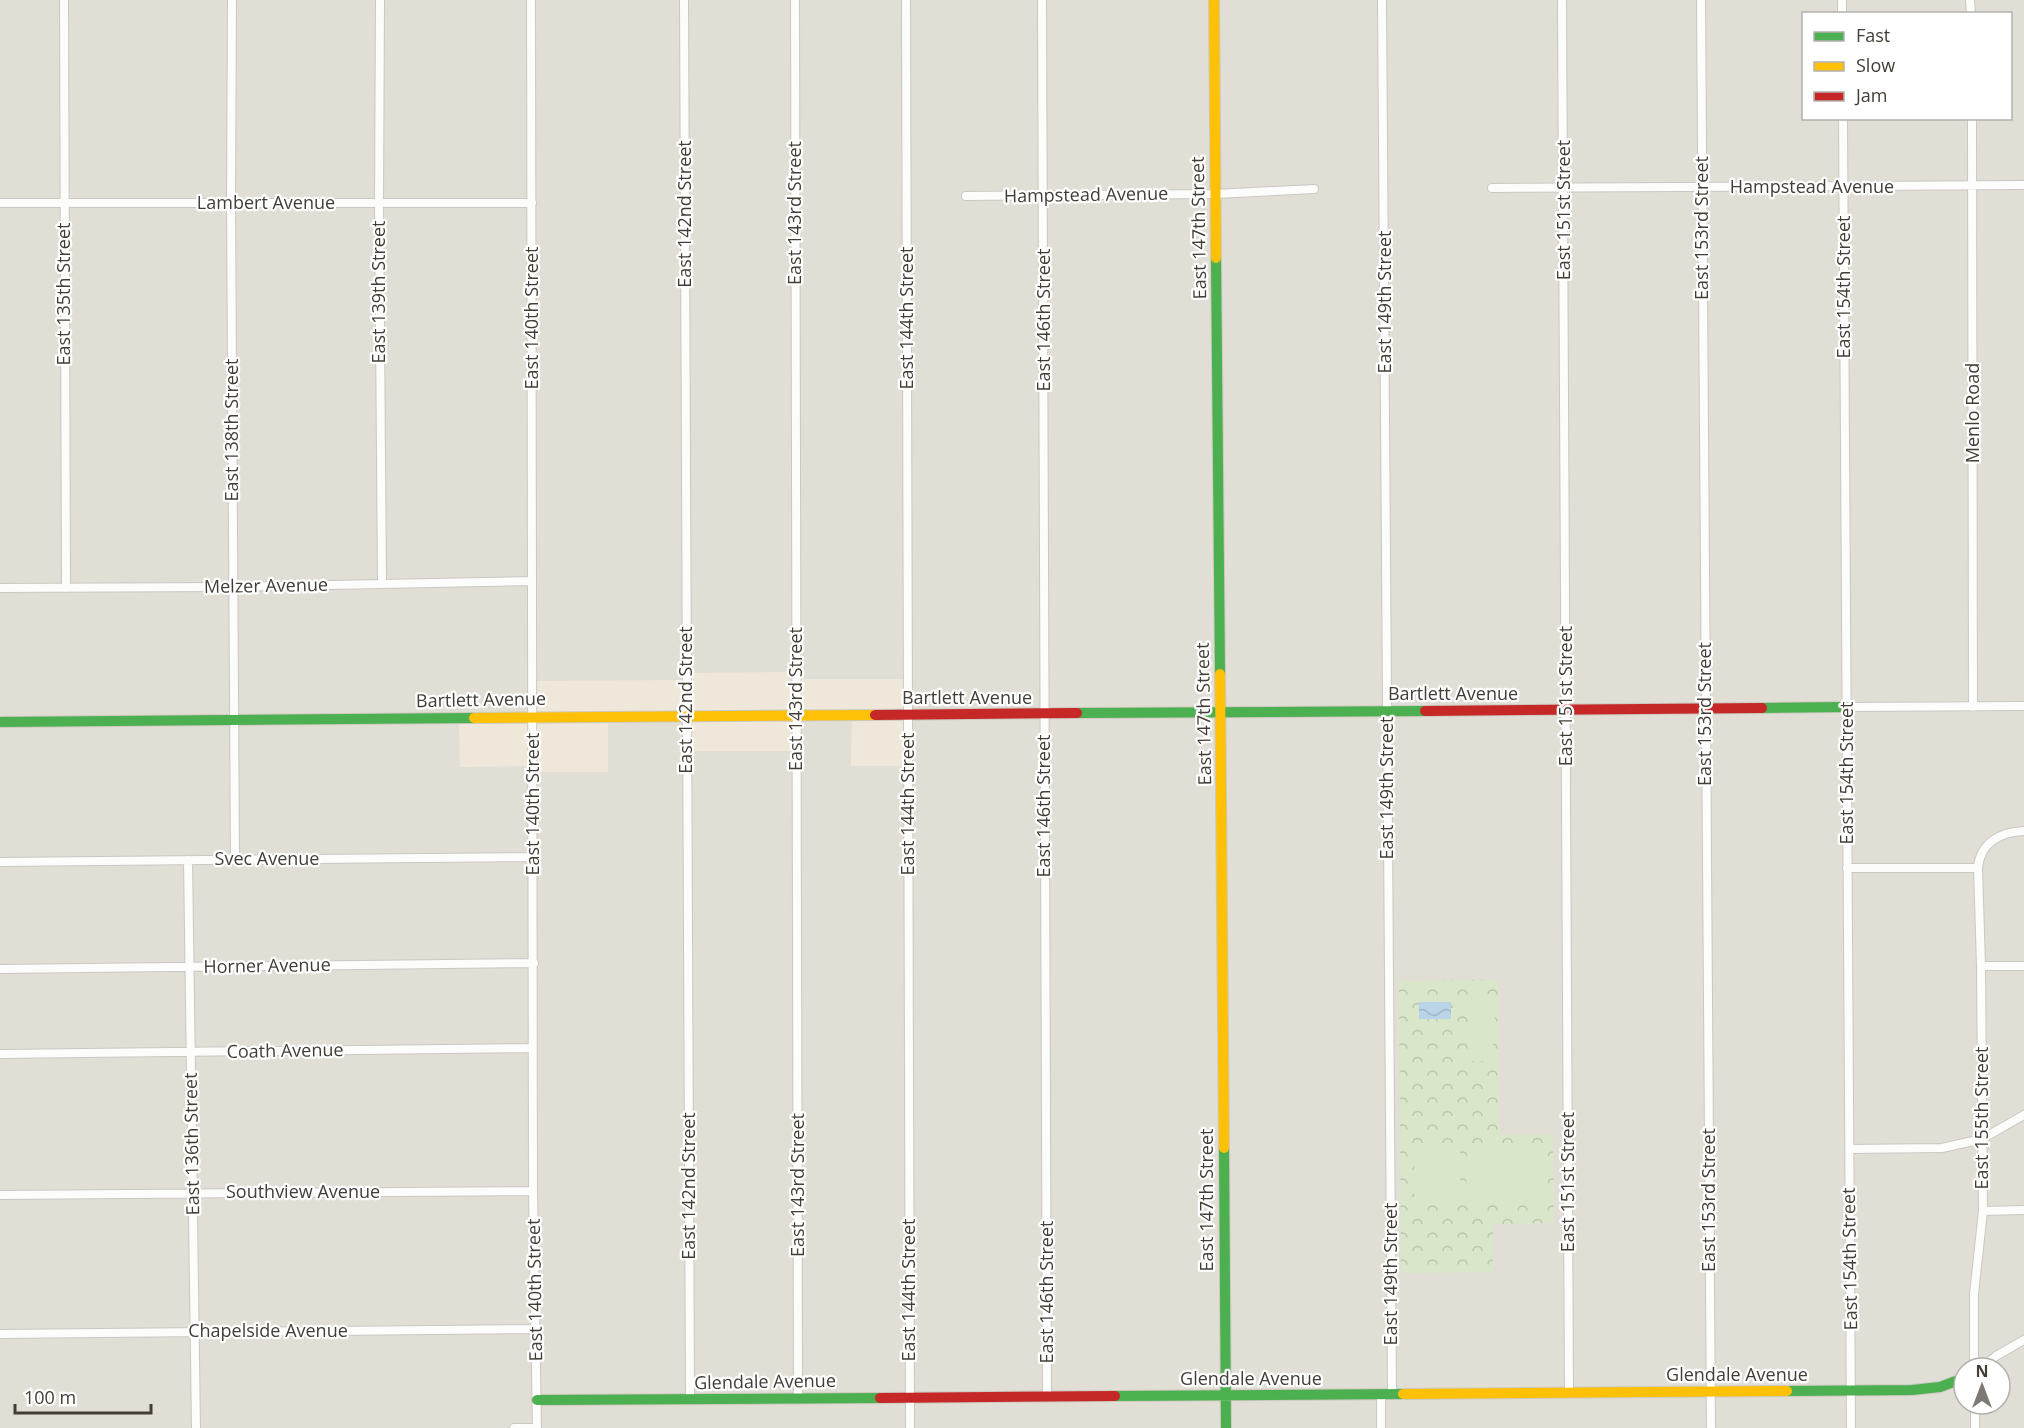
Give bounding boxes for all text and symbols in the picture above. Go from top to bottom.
legend [1802,12,2012,120]
text: Fast [1856,23,1890,47]
text: Slow [1856,53,1895,77]
text: Jam [1854,83,1888,107]
street label: East 142nd Street [672,140,696,288]
street label: East 151st Street [1551,140,1575,280]
street label: East 143rd Street [782,141,806,285]
street label: East 147th Street [1185,156,1211,300]
street label: East 153rd Street [1689,156,1713,300]
street label: Hampstead Avenue [1730,174,1894,198]
street label: Hampstead Avenue [1004,181,1168,207]
street label: Lambert Avenue [197,190,335,214]
street label: East 154th Street [1831,216,1855,358]
street label: East 139th Street [366,221,390,363]
street label: East 135th Street [51,223,75,365]
street label: East 149th Street [1372,231,1396,373]
street label: East 140th Street [519,247,543,389]
street label: East 144th Street [894,247,918,389]
street label: East 146th Street [1031,249,1055,391]
street label: East 138th Street [219,359,243,501]
street label: Menlo Road [1960,363,1984,463]
street label: Melzer Avenue [204,572,328,598]
street label: East 142nd Street [673,626,697,774]
street label: East 151st Street [1553,626,1577,766]
street label: East 143rd Street [783,627,807,771]
street label: East 147th Street [1190,642,1216,786]
street label: East 153rd Street [1692,642,1716,786]
street label: Bartlett Avenue [1388,681,1518,705]
street label: Bartlett Avenue [902,685,1032,709]
street label: Bartlett Avenue [416,686,546,712]
street label: East 154th Street [1834,702,1858,844]
street label: East 149th Street [1374,717,1398,859]
street label: East 140th Street [520,733,544,875]
street label: East 144th Street [895,733,919,875]
street label: East 146th Street [1031,735,1055,877]
street label: Svec Avenue [215,846,319,870]
street label: Horner Avenue [203,952,331,978]
street label: Coath Avenue [226,1037,344,1063]
street label: East 155th Street [1969,1047,1993,1189]
street label: East 136th Street [178,1072,204,1216]
street label: East 142nd Street [676,1112,700,1260]
street label: East 151st Street [1555,1112,1579,1252]
street label: East 143rd Street [785,1113,809,1257]
street label: East 153rd Street [1696,1128,1720,1272]
street label: East 147th Street [1194,1129,1218,1271]
street label: Southview Avenue [226,1179,380,1203]
street label: East 154th Street [1836,1187,1862,1331]
street label: East 149th Street [1378,1203,1402,1345]
street label: East 140th Street [521,1218,547,1362]
street label: East 144th Street [896,1219,920,1361]
street label: East 146th Street [1034,1221,1058,1363]
street label: Chapelside Avenue [188,1318,348,1342]
north arrow [1952,1356,2012,1416]
text: N [1975,1360,1989,1382]
street label: Glendale Avenue [1666,1362,1808,1386]
street label: Glendale Avenue [1180,1366,1322,1390]
street label: Glendale Avenue [694,1368,836,1394]
scale bar [15,1377,152,1415]
text: 100 m [24,1385,76,1409]

